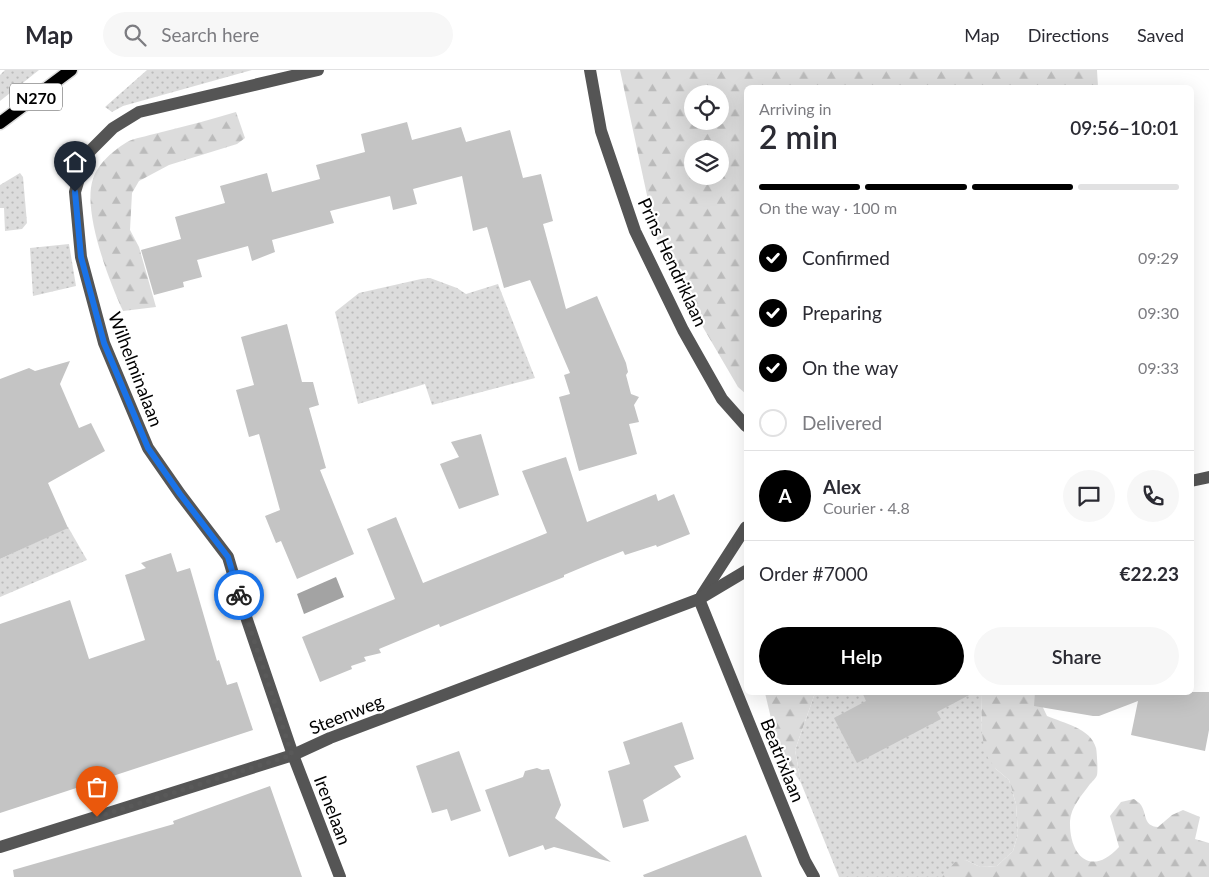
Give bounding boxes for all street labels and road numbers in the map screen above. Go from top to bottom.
road number: N270 [10,84,62,111]
street label: Prins Hendriklaan [634,194,712,330]
street label: Wilhelminalaan [104,308,168,430]
street label: Steenweg [306,689,386,739]
street label: Beatrixlaan [756,715,810,805]
street label: Irenelaan [310,772,356,848]

